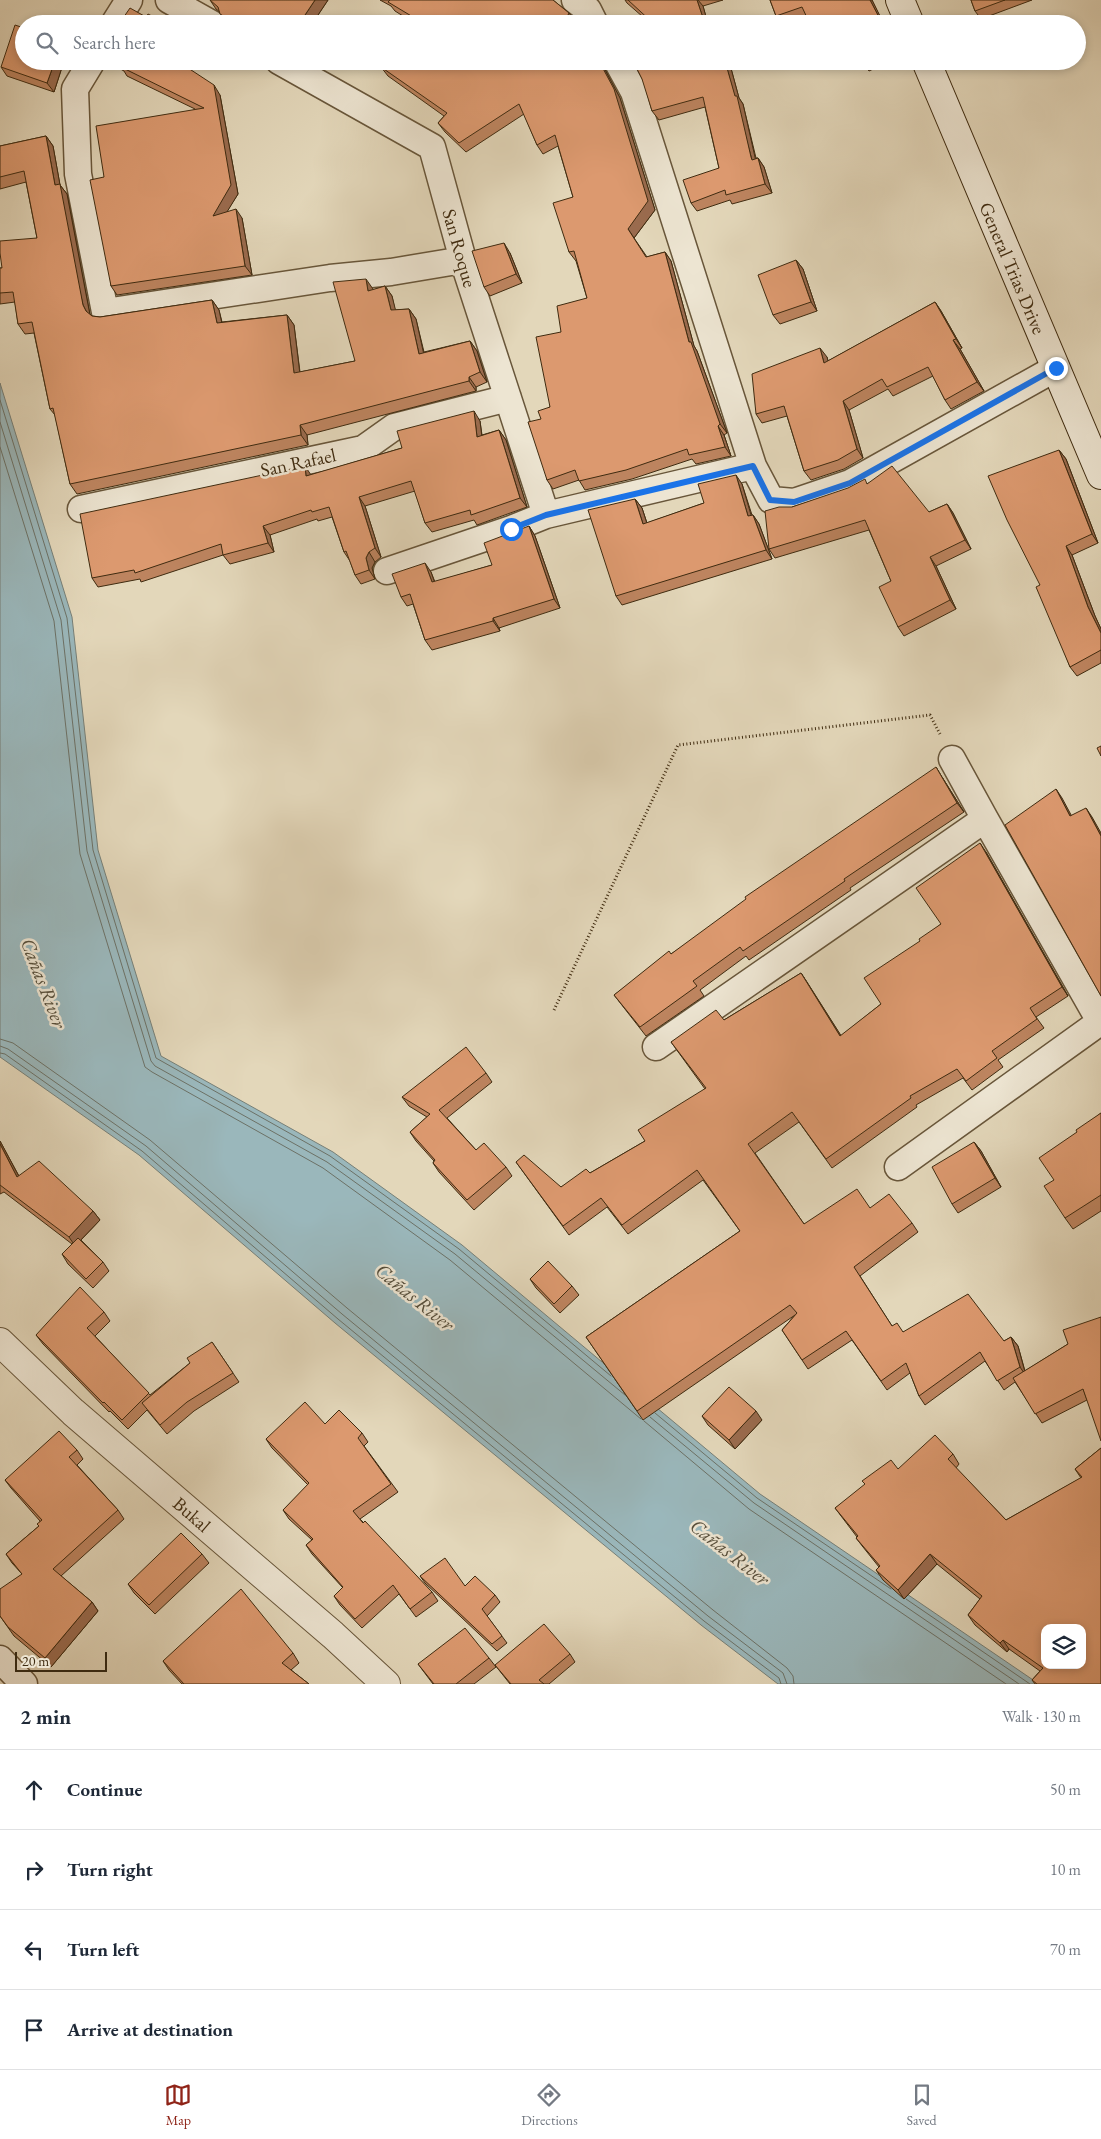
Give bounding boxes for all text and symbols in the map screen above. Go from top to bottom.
search box [15,15,1086,70]
icon: search [33,29,61,57]
text: Search here [73,30,155,55]
street label: General Trias Drive [973,198,1052,338]
street label: San Roque [436,206,483,290]
route end [1045,357,1068,380]
street label: San Rafael [258,442,339,483]
route start [500,518,523,541]
water label: Cañas River [15,934,74,1033]
water label: Cañas River [370,1257,461,1338]
street label: Bukal [168,1491,216,1538]
water label: Cañas River [685,1513,776,1592]
map controls [1041,1624,1086,1669]
button: layers [1041,1624,1086,1669]
scale bar [15,1649,108,1672]
text: 20 m [22,1652,49,1670]
text: 2 min [20,1703,71,1730]
text: Walk · 130 m [1002,1706,1081,1727]
icon: ahead [20,1776,48,1804]
text: Continue [67,1777,142,1802]
text: 50 m [1050,1779,1081,1800]
icon: right [20,1856,48,1884]
text: Turn right [67,1857,153,1882]
text: 10 m [1050,1859,1081,1880]
icon: left [20,1936,48,1964]
text: Turn left [67,1937,139,1962]
text: 70 m [1050,1939,1081,1960]
icon: arrive [20,2016,48,2044]
text: Arrive at destination [67,2017,233,2042]
tab: Map [164,2081,192,2129]
tab: Directions [521,2081,578,2129]
tab: Saved [907,2081,937,2129]

